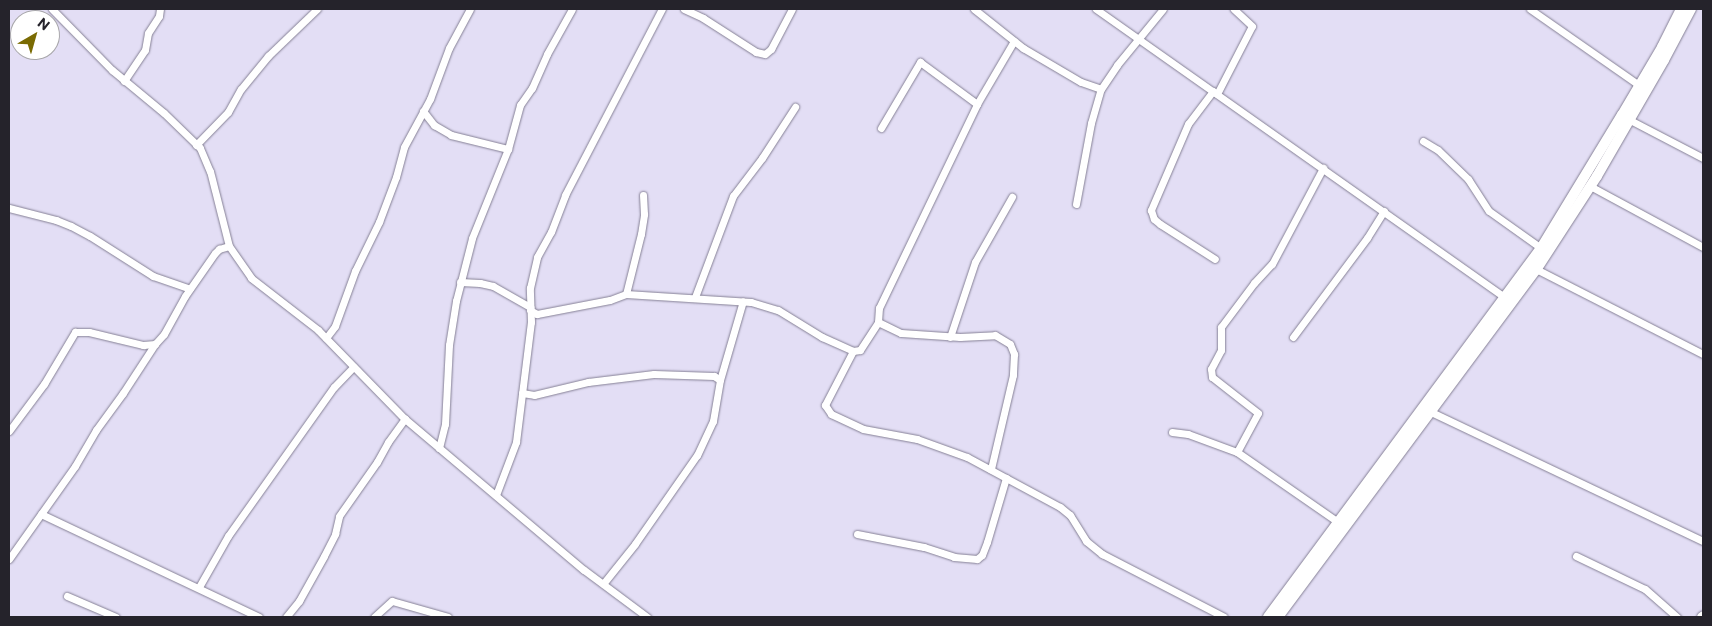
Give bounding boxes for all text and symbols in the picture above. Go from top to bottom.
north arrow [10,10,60,60]
text: N [35,14,53,34]

